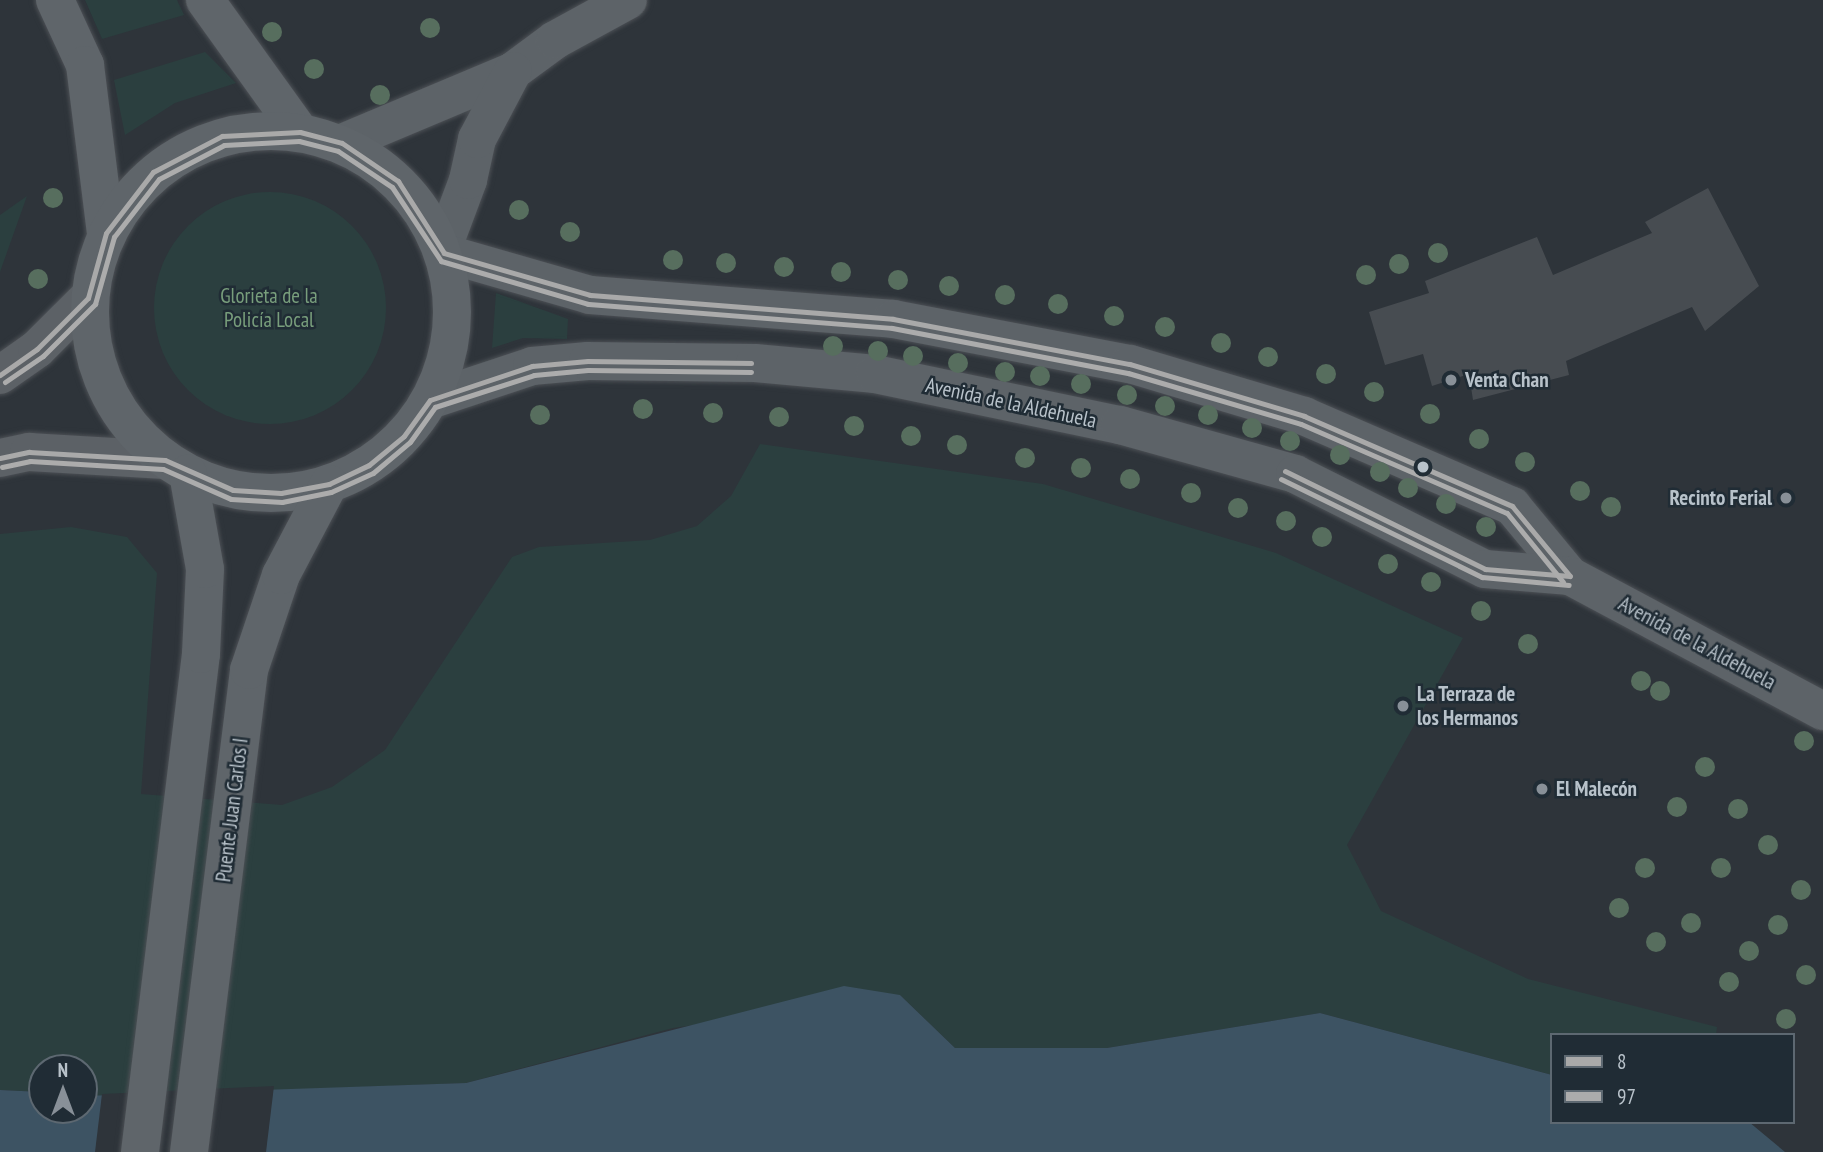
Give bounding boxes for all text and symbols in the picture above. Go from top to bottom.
park label: Glorieta de la Policía Local [220,283,318,333]
place label: Venta Chan [1465,367,1549,393]
marker: Venta Chan [1443,372,1459,388]
street label: Avenida de la Aldehuela [923,373,1099,433]
unlabelled marker [1416,460,1430,474]
place label: Recinto Ferial [1670,485,1772,511]
marker: Recinto Ferial [1778,490,1794,506]
street label: Avenida de la Aldehuela [1614,591,1780,695]
place label: La Terraza de los Hermanos [1417,681,1518,731]
marker: La Terraza de los Hermanos [1395,698,1411,714]
street label: Puente Juan Carlos I [211,737,253,883]
place label: El Malecón [1556,776,1637,802]
marker: El Malecón [1534,781,1550,797]
legend [1550,1033,1795,1124]
text: 8 [1617,1048,1626,1075]
north arrow [28,1054,98,1124]
text: N [58,1058,68,1082]
text: 97 [1617,1083,1636,1110]

